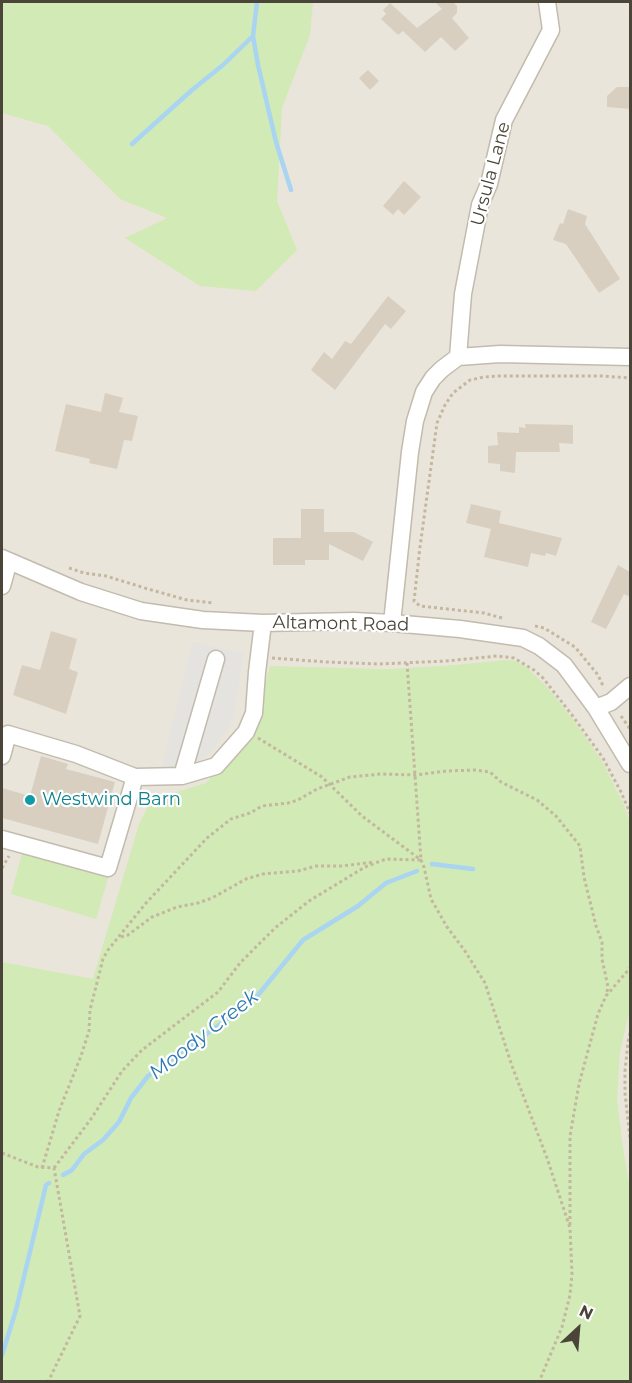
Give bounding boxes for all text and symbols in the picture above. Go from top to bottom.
street label: Ursula Lane [467,120,515,228]
street label: Altamont Road [272,612,410,636]
place label: Westwind Barn [42,789,181,811]
marker: Westwind Barn [23,793,37,807]
water label: Moody Creek [145,985,263,1085]
north arrow [548,1299,608,1359]
text: N [576,1301,596,1324]

